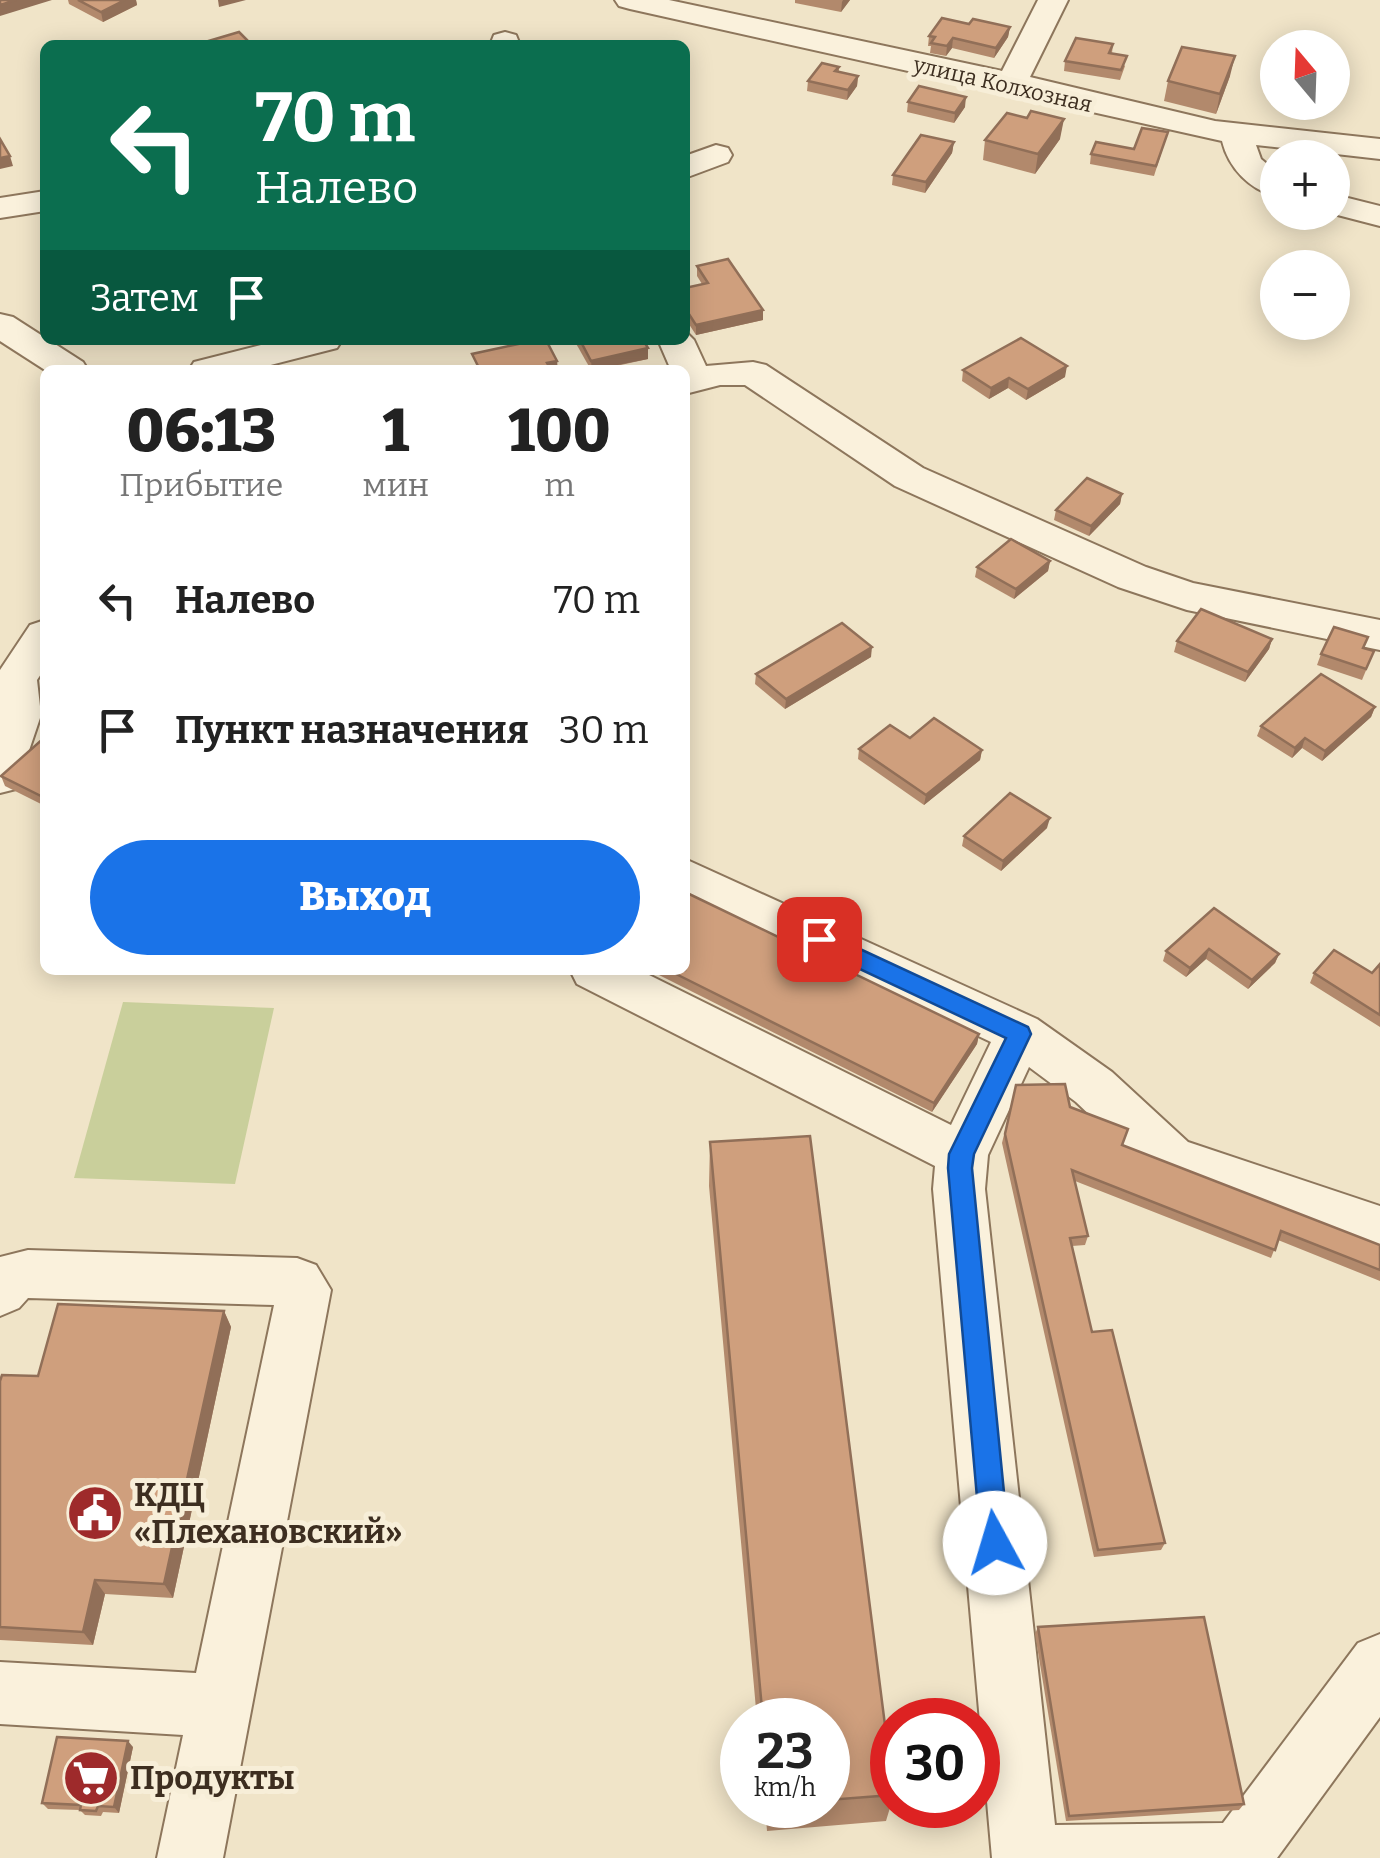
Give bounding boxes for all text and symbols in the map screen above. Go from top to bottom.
north arrow [1260,30,1350,120]
map controls [1260,30,1350,340]
street label: улица Колхозная [910,51,1095,118]
text: 70 m [255,76,415,160]
icon: left [90,80,220,210]
button: + [1260,140,1350,230]
text: Налево [255,161,418,215]
button: − [1260,250,1350,340]
icon: arrive [219,270,274,325]
text: Затем [90,275,199,321]
text: 06:13 [127,395,276,467]
text: 1 [382,395,409,467]
text: 100 [508,395,611,467]
text: Прибытие [119,466,283,504]
text: мин [363,466,429,504]
text: m [544,466,575,504]
icon: left [90,573,145,628]
text: Налево [175,577,315,623]
text: 70 m [553,577,640,623]
icon: arrive [90,703,145,758]
text: Пункт назначения [175,707,529,753]
text: 30 m [559,707,649,753]
button: Выход [90,840,640,955]
pin [777,897,862,982]
icon: arrive [792,912,847,967]
place label: КДЦ «Плехановский» [134,1476,402,1551]
public building icon: КДЦ «Плехановский» [65,1483,125,1543]
position arrow [943,1491,1047,1595]
speed limit sign: 30 [870,1698,1000,1828]
text: 23 [757,1721,813,1781]
supermarket icon: Продукты [61,1748,121,1808]
place label: Продукты [130,1759,295,1797]
text: km/h [754,1773,816,1803]

